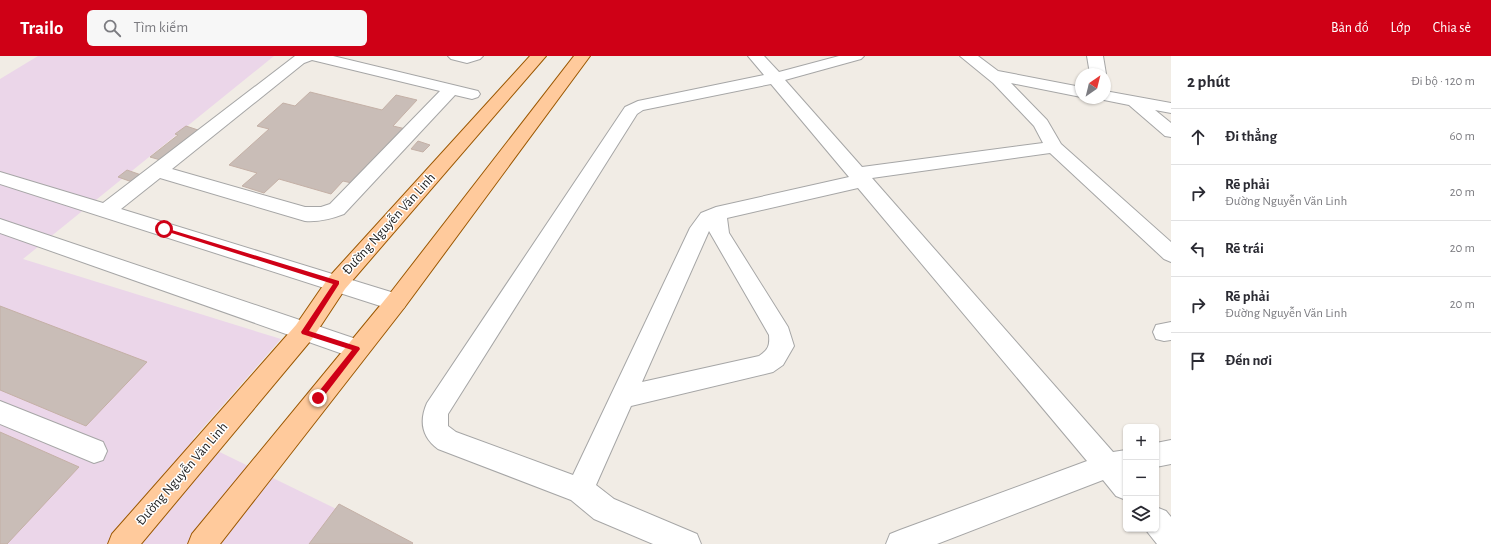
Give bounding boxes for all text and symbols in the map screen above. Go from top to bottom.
search box [87,10,367,46]
icon: search [101,17,123,39]
text: Trailo [20,19,63,38]
text: Tìm kiếm [133,20,188,35]
text: Bản đồ [1331,21,1369,35]
text: Lớp [1391,21,1411,35]
text: Chia sẻ [1433,21,1471,35]
north arrow [1075,68,1111,104]
text: 2 phút [1187,73,1230,90]
text: Đi bộ · 120 m [1411,75,1475,88]
icon: ahead [1187,126,1209,148]
text: Đi thẳng [1225,129,1277,144]
text: 60 m [1449,130,1475,143]
street label: Đường Nguyễn Văn Linh [338,169,438,278]
text: Rẽ phải [1225,177,1270,192]
icon: right [1187,182,1209,204]
text: 20 m [1450,186,1475,199]
text: Đường Nguyễn Văn Linh [1225,195,1347,208]
route start [155,220,173,238]
icon: left [1187,238,1209,260]
text: Rẽ trái [1225,241,1264,256]
text: 20 m [1450,242,1475,255]
text: Rẽ phải [1225,289,1270,304]
icon: right [1187,294,1209,316]
text: 20 m [1450,298,1475,311]
text: Đường Nguyễn Văn Linh [1225,307,1347,320]
icon: arrive [1187,350,1209,372]
text: Đến nơi [1225,353,1272,368]
route end [309,389,327,407]
street label: Đường Nguyễn Văn Linh [132,418,230,528]
map controls [1123,424,1159,532]
button: + [1123,424,1159,460]
button: − [1123,460,1159,496]
button: layers [1123,496,1159,532]

